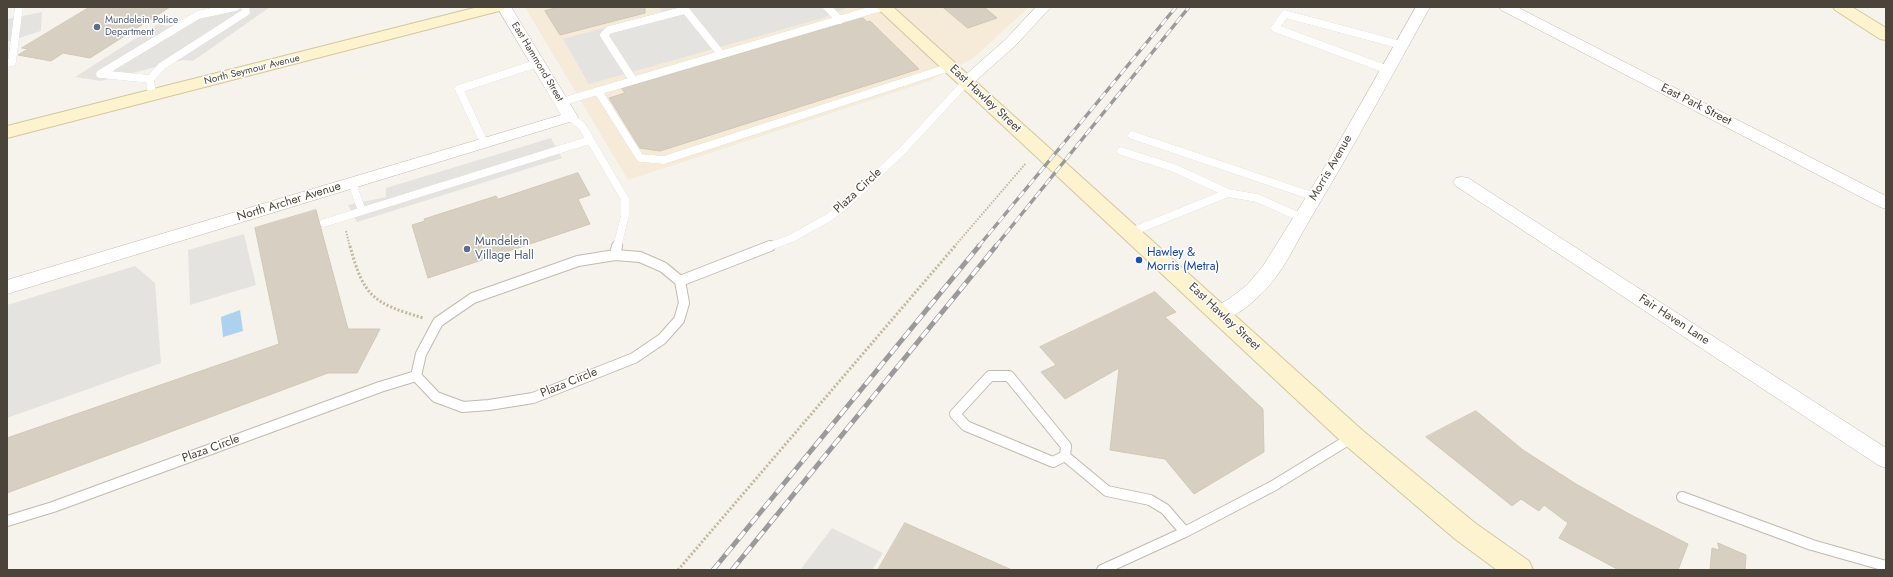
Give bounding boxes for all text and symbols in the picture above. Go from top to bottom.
place label: Mundelein Police Department [105,15,178,38]
street label: East Hammond Street [509,20,565,104]
marker: Mundelein Police Department [92,22,102,32]
street label: North Seymour Avenue [203,52,301,88]
street label: East Hawley Street [946,62,1024,136]
street label: East Park Street [1658,81,1734,129]
street label: Morris Avenue [1306,133,1356,203]
street label: Plaza Circle [831,165,885,217]
street label: North Archer Avenue [235,179,343,225]
place label: Mundelein Village Hall [475,235,534,263]
marker: Mundelein Village Hall [462,244,472,254]
place label: Hawley & Morris (Metra) [1147,246,1219,274]
marker: Hawley & Morris (Metra) [1134,255,1144,265]
street label: East Hawley Street [1185,280,1263,354]
street label: Fair Haven Lane [1636,292,1712,348]
street label: Plaza Circle [539,365,599,401]
street label: Plaza Circle [180,432,242,466]

